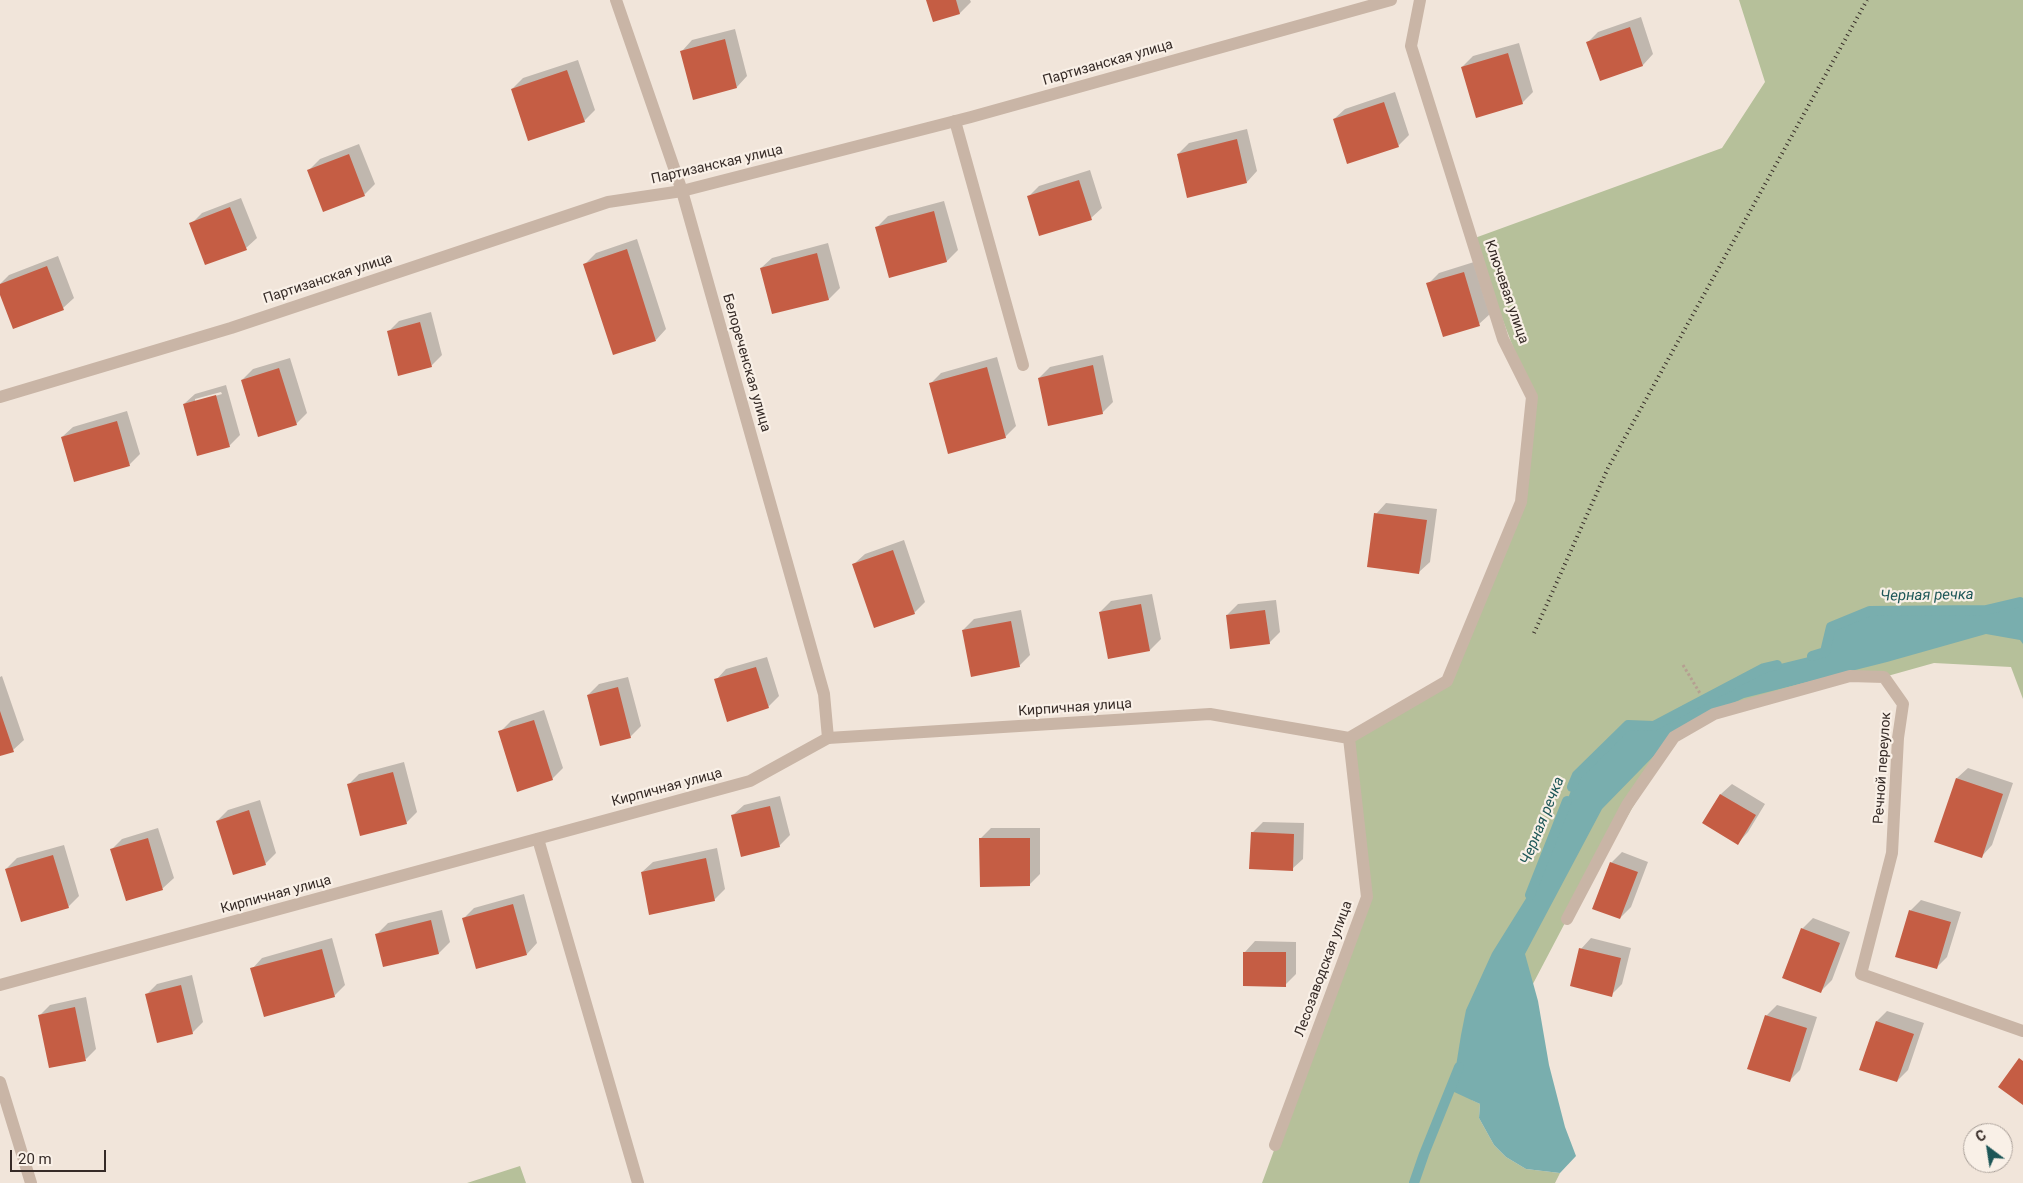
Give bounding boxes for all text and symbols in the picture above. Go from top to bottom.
street label: Партизанская улица [1041,36,1175,90]
street label: Партизанская улица [650,142,784,188]
street label: Ключевая улица [1480,238,1532,346]
street label: Партизанская улица [261,250,395,308]
street label: Белореченская улица [718,292,774,434]
water label: Черная речка [1880,586,1974,606]
street label: Кирпичная улица [1018,696,1132,720]
street label: Речной переулок [1871,712,1895,824]
street label: Кирпичная улица [610,765,724,811]
water label: Черная речка [1517,774,1569,868]
street label: Кирпичная улица [219,872,333,918]
street label: Лесозаводская улица [1292,899,1356,1039]
north arrow [1963,1123,2013,1173]
text: С [1973,1127,1989,1145]
scale bar [12,1140,109,1172]
text: 20 m [18,1150,52,1168]

